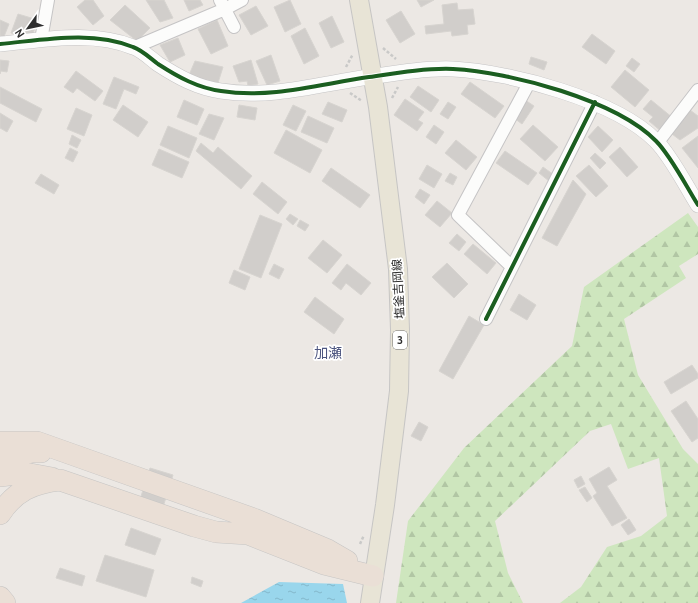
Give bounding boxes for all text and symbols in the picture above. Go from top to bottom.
north arrow [8,8,48,48]
text: N [12,26,28,41]
street label: 塩釜吉岡線 [389,259,407,319]
road number: 3 [393,331,407,349]
district label: 加瀬 [314,344,342,362]

